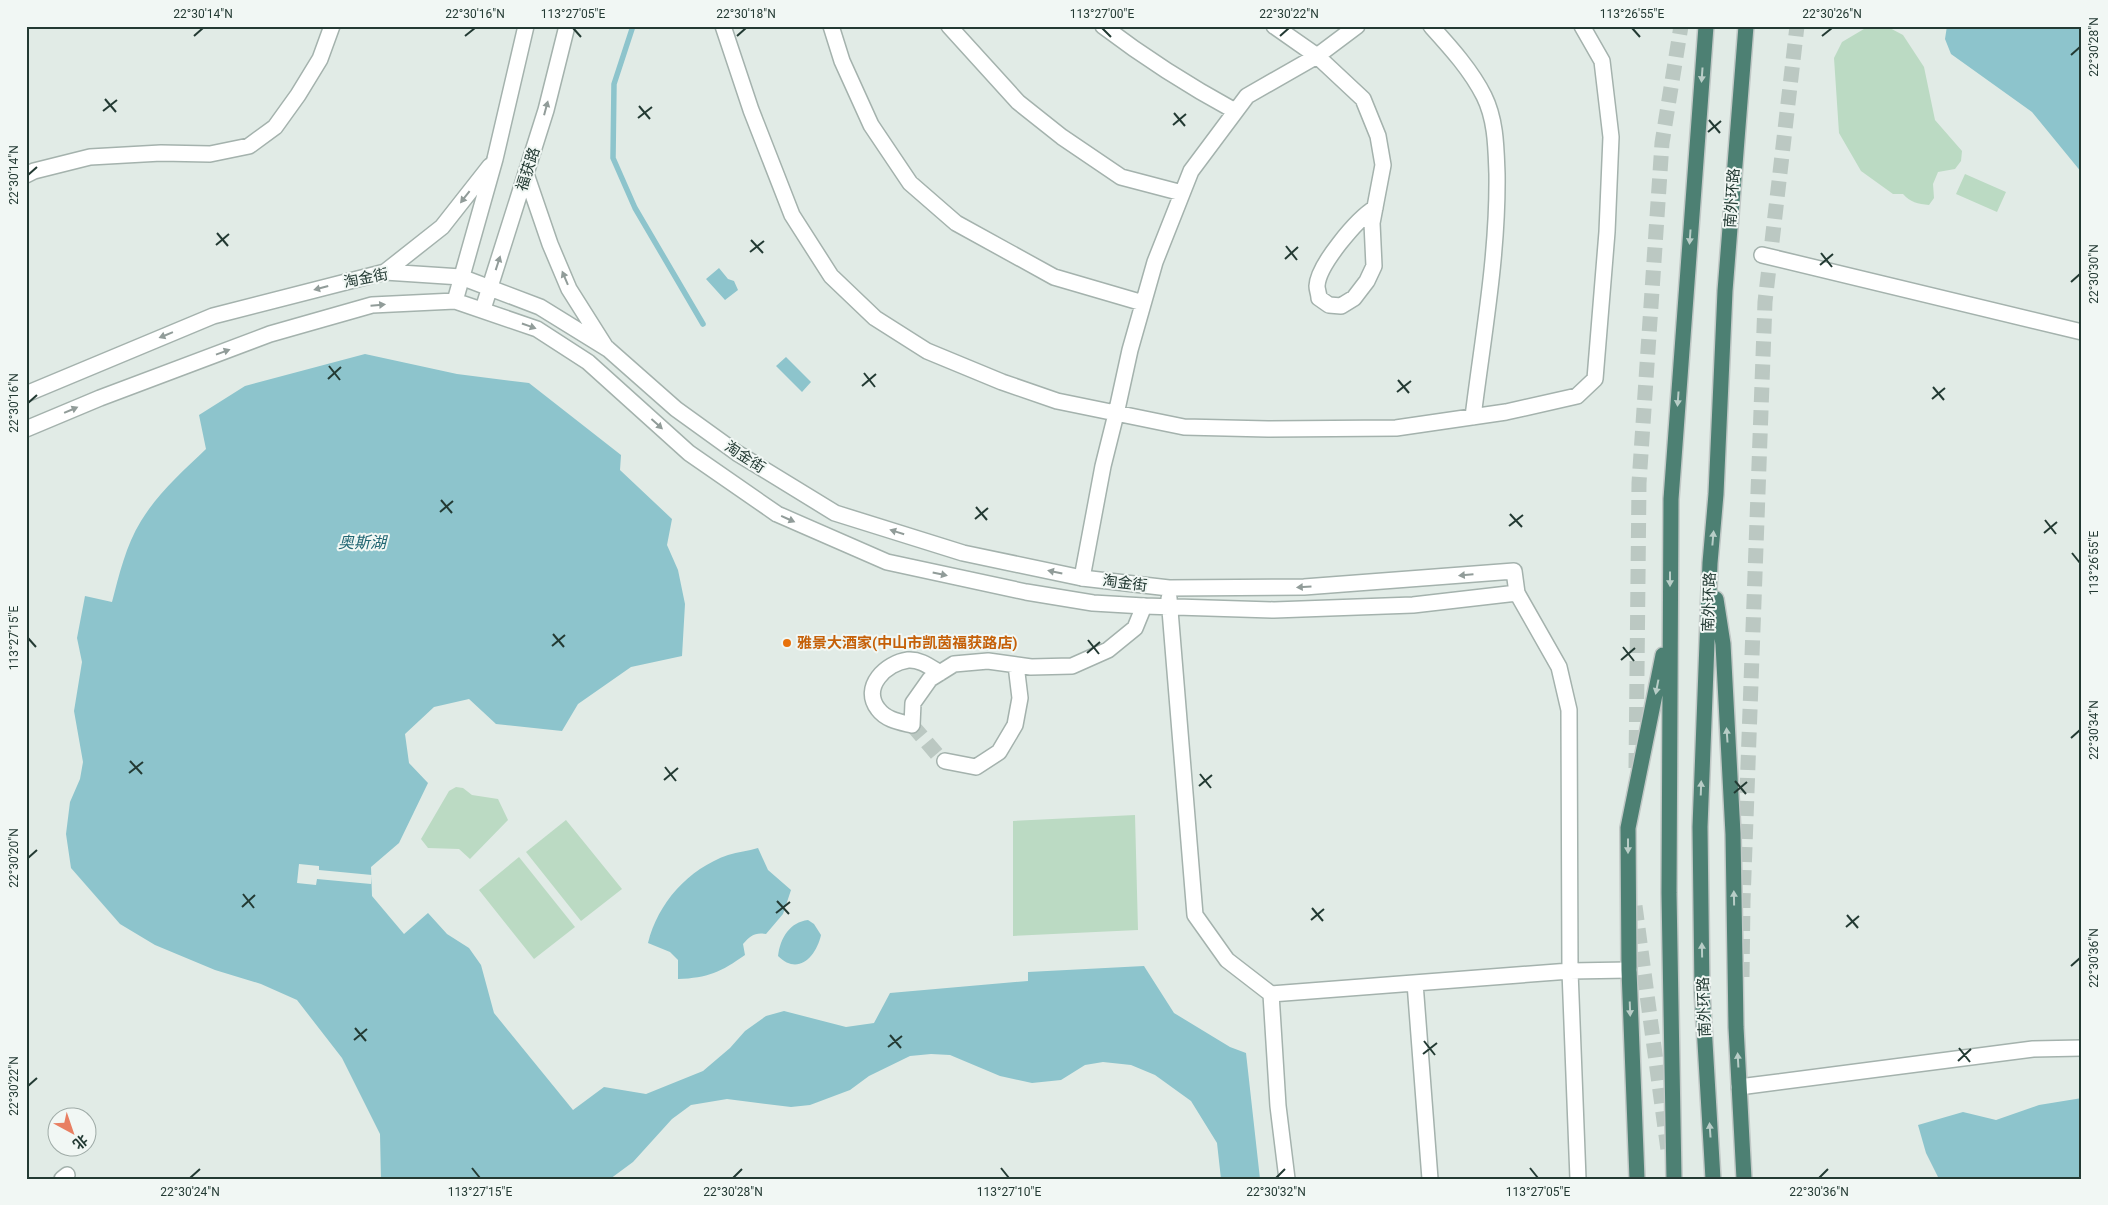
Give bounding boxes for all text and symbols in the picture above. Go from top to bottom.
text: 22°30'14"N [173,7,233,21]
text: 22°30'16"N [445,7,505,21]
text: 113°27'05"E [541,7,605,21]
text: 22°30'18"N [716,7,776,21]
text: 113°27'00"E [1070,7,1134,21]
text: 22°30'22"N [1259,7,1319,21]
text: 113°26'55"E [1600,7,1664,21]
text: 22°30'26"N [1802,7,1862,21]
text: 22°30'28"N [2087,17,2101,77]
one-way arrow [1698,67,1706,83]
one-way arrow [543,100,551,115]
text: 22°30'14"N [7,145,21,205]
street label: 福获路 [512,145,544,193]
street label: 南外环路 [1721,167,1743,229]
one-way arrow [460,190,470,204]
one-way arrow [1686,229,1694,245]
text: 22°30'30"N [2087,244,2101,304]
one-way arrow [494,255,502,270]
street label: 淘金街 [342,265,390,291]
one-way arrow [560,271,568,285]
one-way arrow [313,284,328,292]
one-way arrow [371,301,387,309]
one-way arrow [521,322,536,330]
one-way arrow [159,332,173,340]
one-way arrow [216,348,231,356]
text: 22°30'16"N [7,373,21,433]
one-way arrow [1674,391,1682,407]
one-way arrow [64,405,78,413]
one-way arrow [650,418,662,430]
street label: 淘金街 [721,437,769,477]
one-way arrow [781,515,795,523]
one-way arrow [890,528,905,536]
one-way arrow [1709,530,1717,546]
text: 113°26'55"E [2087,531,2101,595]
water label: 奥斯湖 [338,533,389,552]
one-way arrow [1047,568,1062,576]
one-way arrow [933,570,949,578]
street label: 淘金街 [1102,571,1148,595]
one-way arrow [1666,571,1674,587]
one-way arrow [1457,572,1473,580]
street label: 南外环路 [1699,572,1719,632]
one-way arrow [1295,583,1311,591]
text: 113°27'15"E [7,606,21,670]
place label: 雅景大酒家(中山市凯茵福获路店) [797,634,1018,652]
marker: 雅景大酒家(中山市凯茵福获路店) [781,637,793,649]
one-way arrow [1653,679,1661,694]
text: 22°30'34"N [2087,700,2101,760]
one-way arrow [1722,727,1730,743]
one-way arrow [1698,780,1706,796]
text: 22°30'20"N [7,828,21,888]
one-way arrow [1624,838,1632,854]
one-way arrow [1730,889,1738,905]
text: 22°30'36"N [2087,928,2101,988]
one-way arrow [1698,942,1706,958]
street label: 南外环路 [1694,977,1714,1037]
one-way arrow [1626,1001,1634,1017]
one-way arrow [1733,1052,1741,1068]
text: 22°30'22"N [7,1056,21,1116]
north arrow [48,1108,98,1158]
one-way arrow [1705,1122,1713,1138]
text: 北 [70,1131,91,1153]
text: 22°30'24"N [160,1185,220,1199]
text: 113°27'15"E [448,1185,512,1199]
text: 22°30'28"N [703,1185,763,1199]
text: 113°27'10"E [977,1185,1041,1199]
text: 22°30'32"N [1246,1185,1306,1199]
text: 113°27'05"E [1506,1185,1570,1199]
text: 22°30'36"N [1789,1185,1849,1199]

